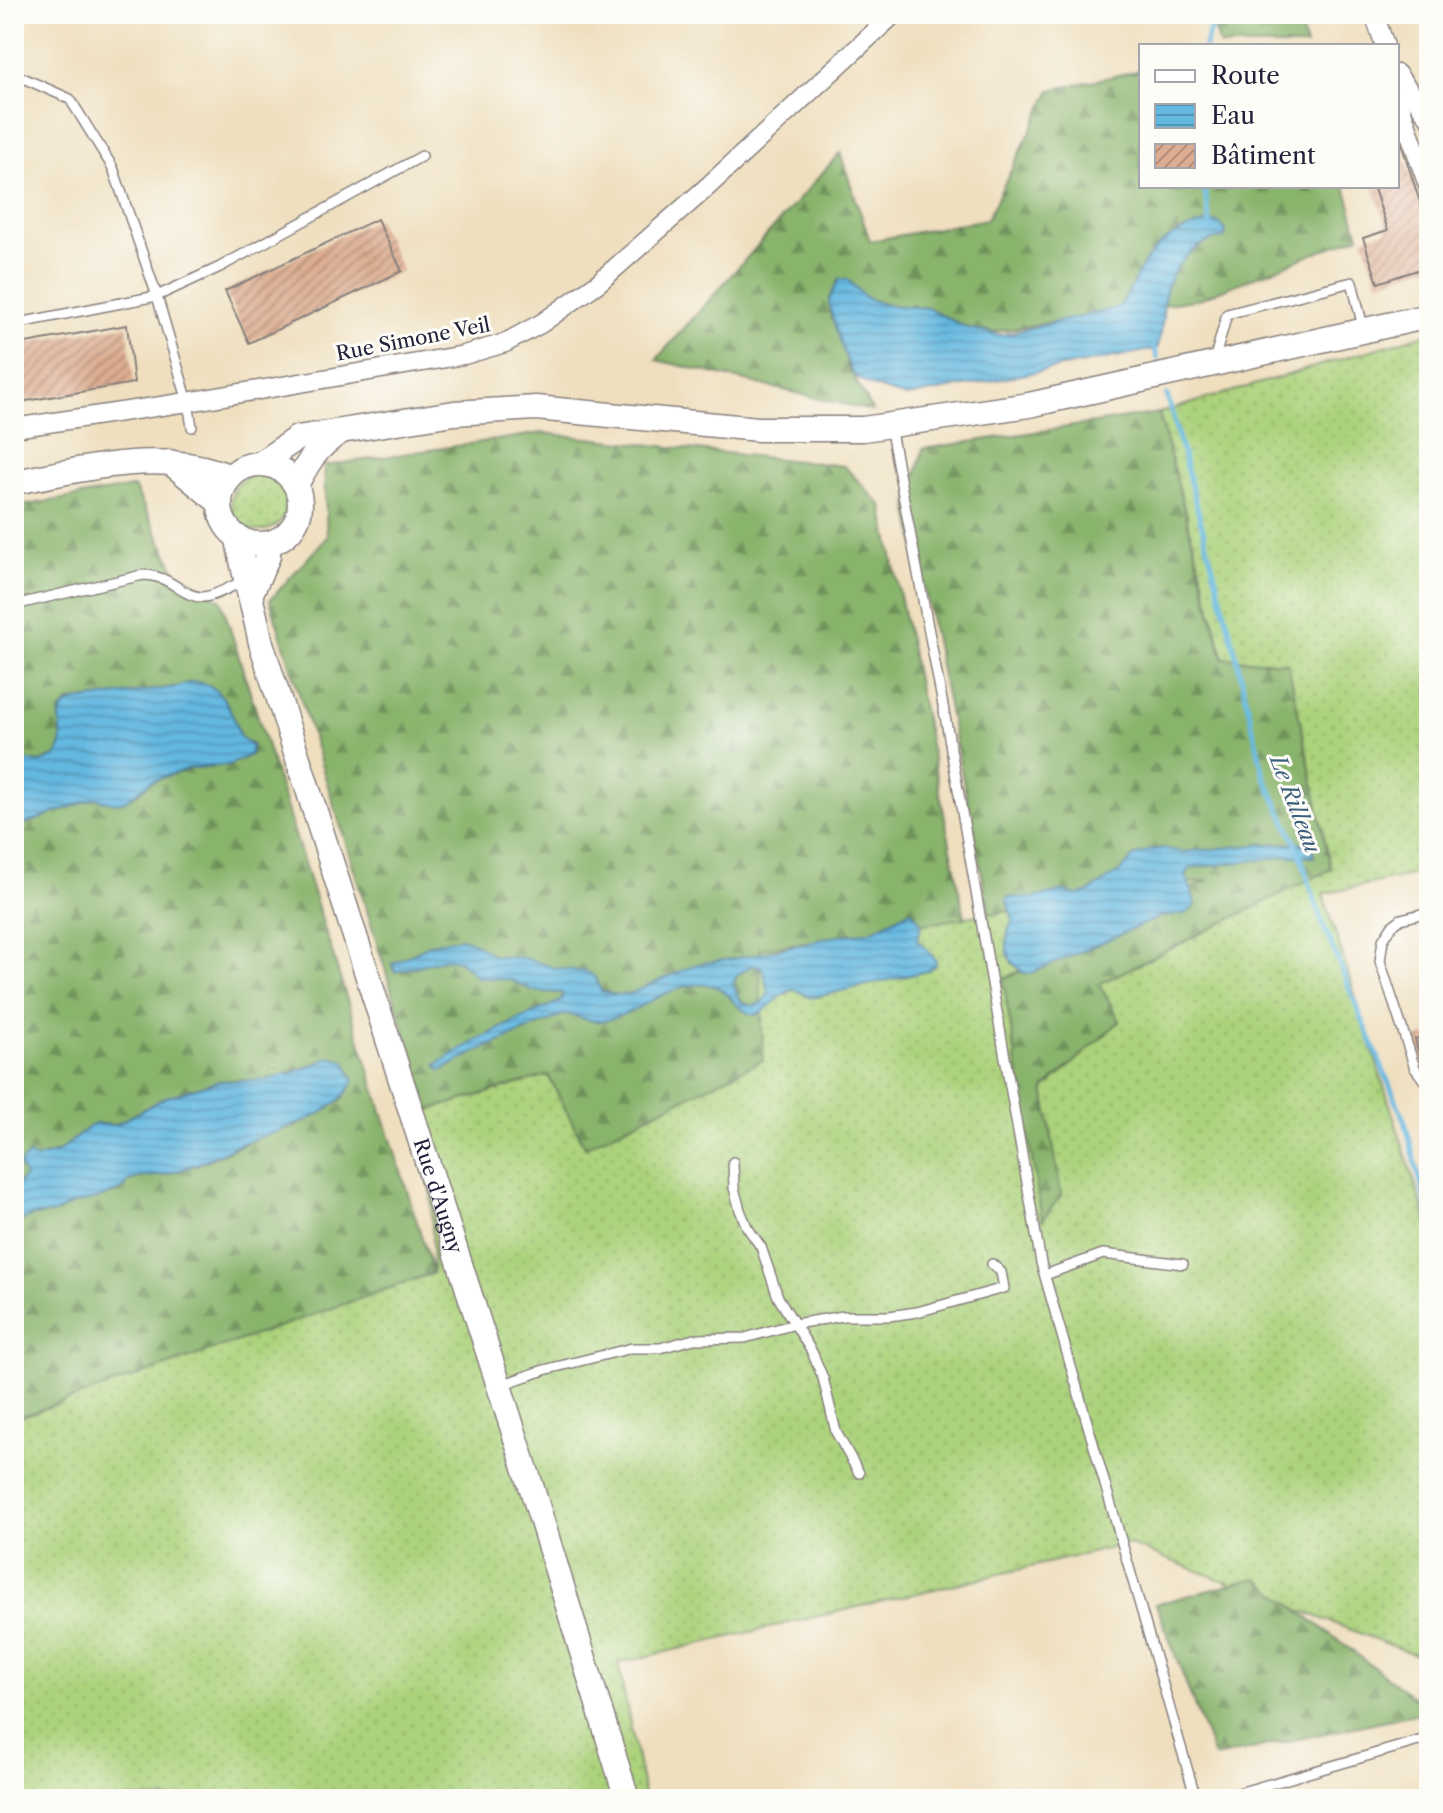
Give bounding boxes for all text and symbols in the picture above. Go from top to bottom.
legend [1139,44,1399,188]
text: Route [1211,61,1280,90]
text: Eau [1211,101,1255,130]
text: Bâtiment [1211,141,1316,170]
street label: Rue Simone Veil [334,312,492,366]
water label: Le Rilleau [1263,749,1326,858]
street label: Rue d'Augny [408,1135,468,1257]

